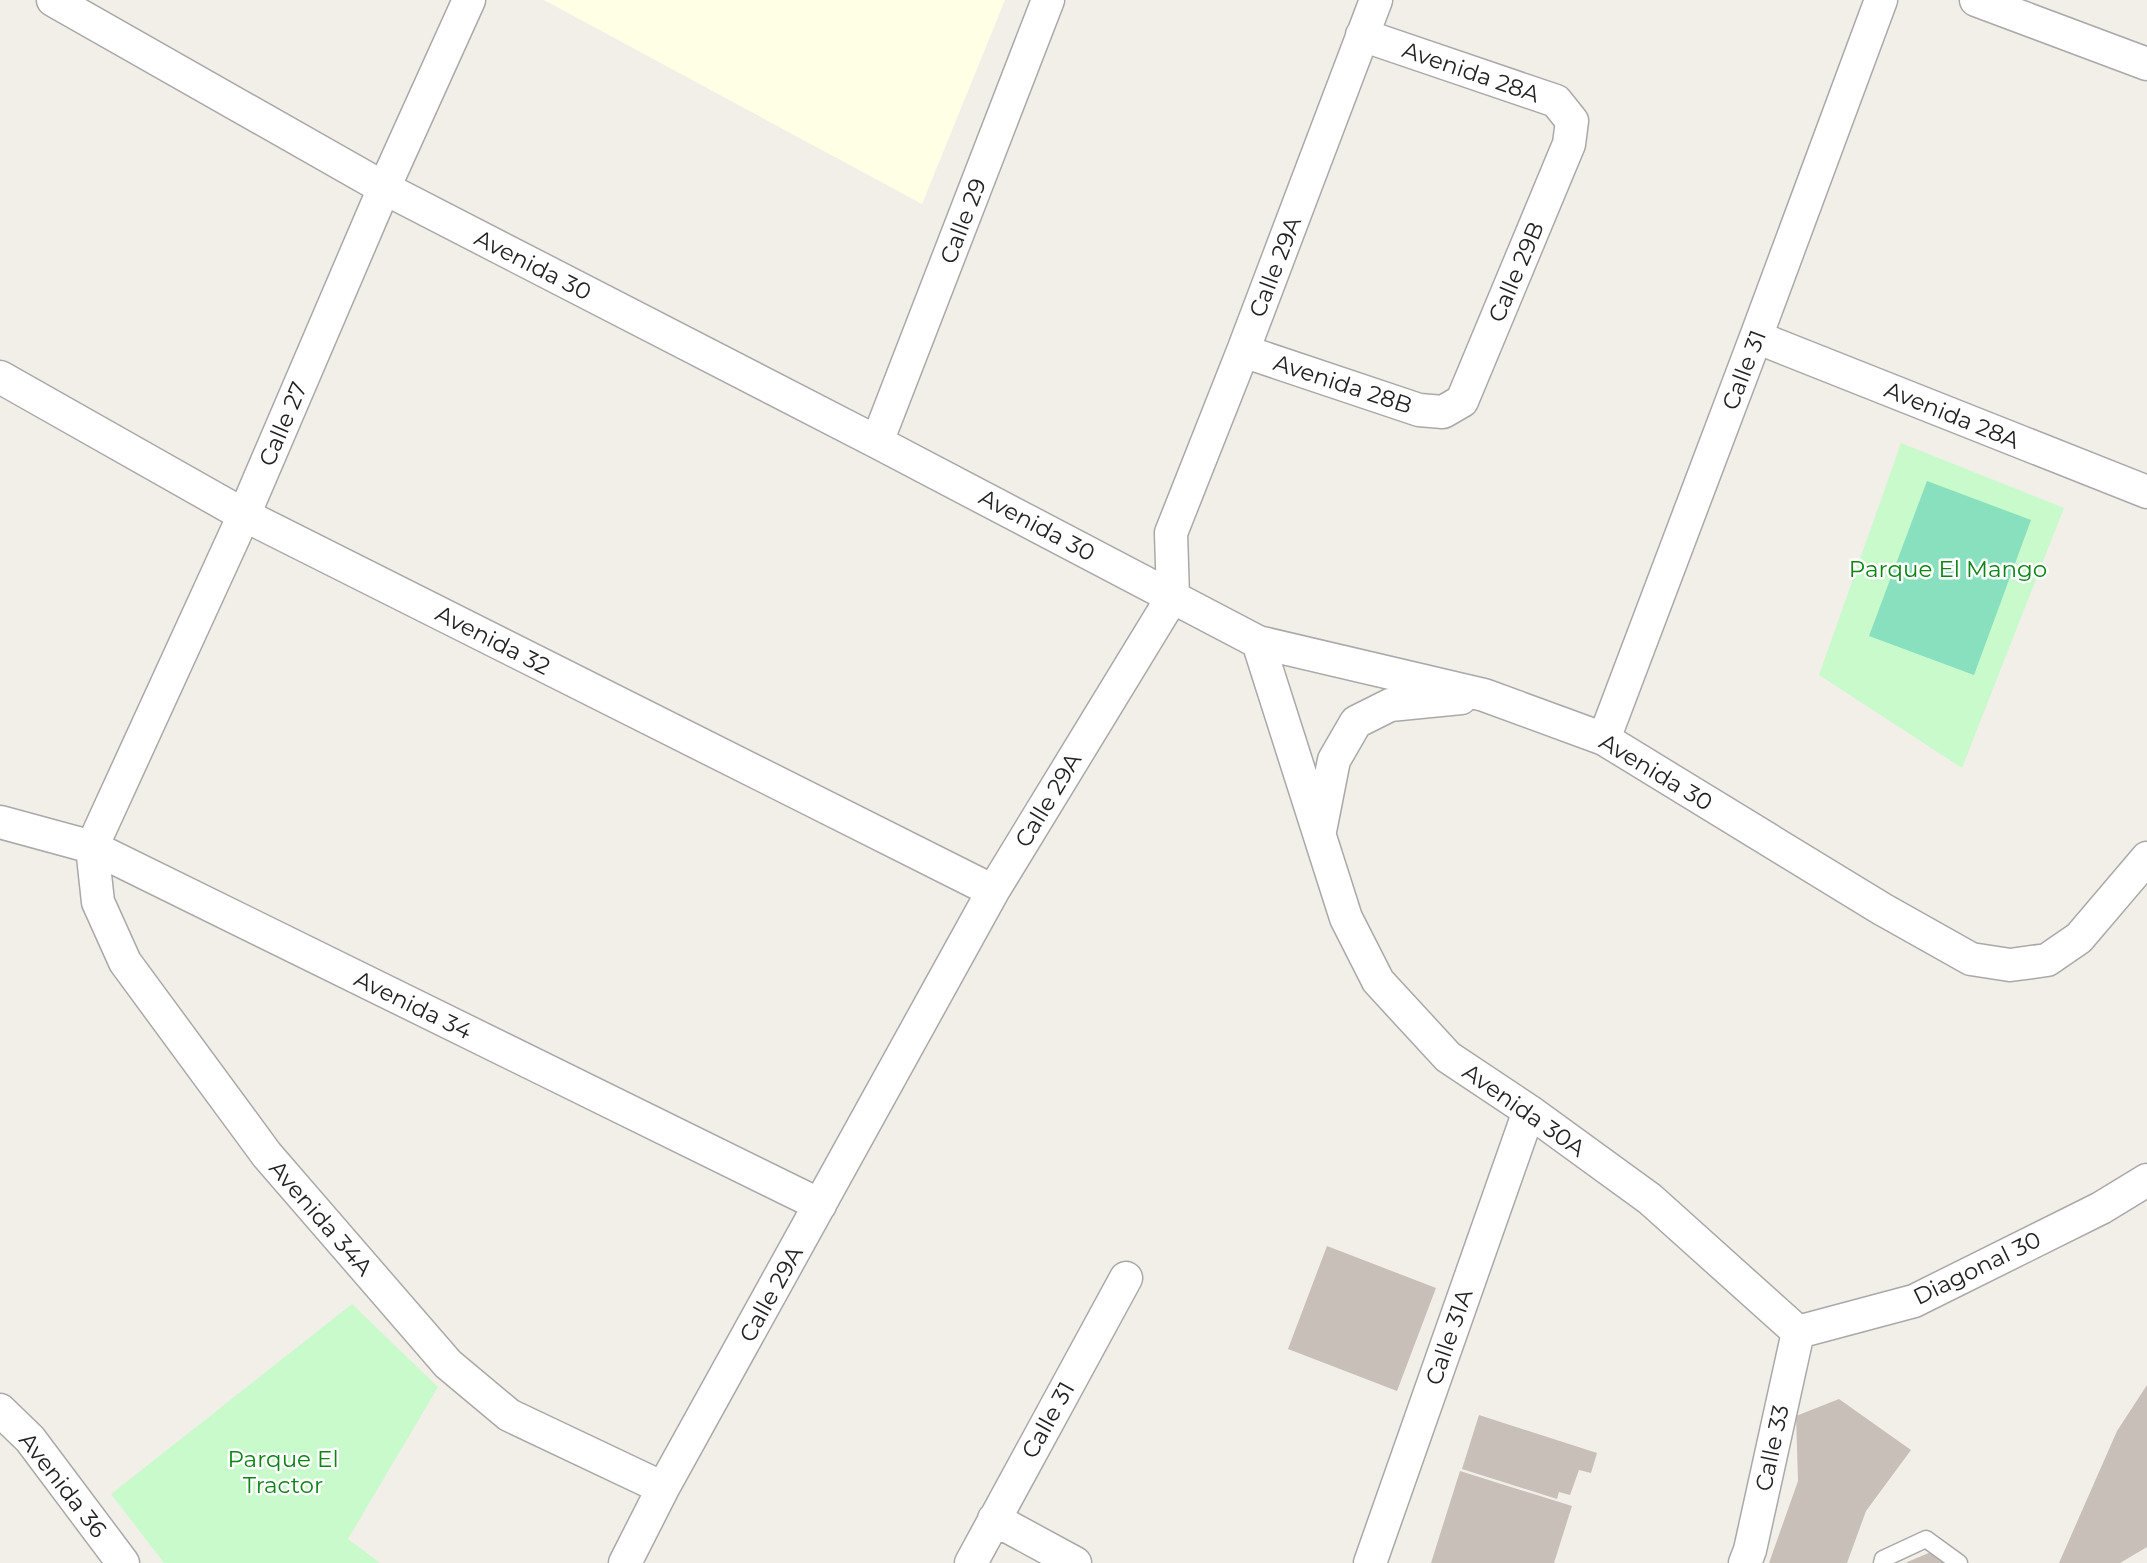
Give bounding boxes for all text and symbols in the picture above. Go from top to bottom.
street label: Avenida 28A [1399,35,1544,109]
street label: Calle 29 [934,174,992,268]
street label: Calle 29A [1243,212,1307,321]
street label: Calle 29B [1482,218,1550,326]
street label: Avenida 30 [470,224,596,306]
street label: Calle 31 [1716,326,1772,414]
street label: Avenida 28B [1270,348,1416,420]
street label: Avenida 28A [1880,375,2024,455]
street label: Calle 27 [253,378,313,470]
street label: Avenida 30 [974,483,1100,567]
park label: Parque El Mango [1849,555,2047,583]
street label: Avenida 32 [431,599,555,681]
street label: Avenida 30 [1594,727,1718,817]
street label: Calle 29A [1009,747,1087,852]
street label: Avenida 34 [350,965,476,1045]
street label: Avenida 30A [1457,1057,1591,1163]
street label: Avenida 34A [263,1155,379,1282]
street label: Diagonal 30 [1909,1225,2045,1311]
street label: Calle 29A [733,1241,809,1347]
street label: Calle 31A [1420,1285,1479,1389]
street label: Calle 31 [1016,1377,1080,1463]
street label: Calle 33 [1749,1402,1795,1494]
street label: Avenida 36 [13,1427,113,1543]
park label: Parque El Tractor [227,1445,339,1499]

